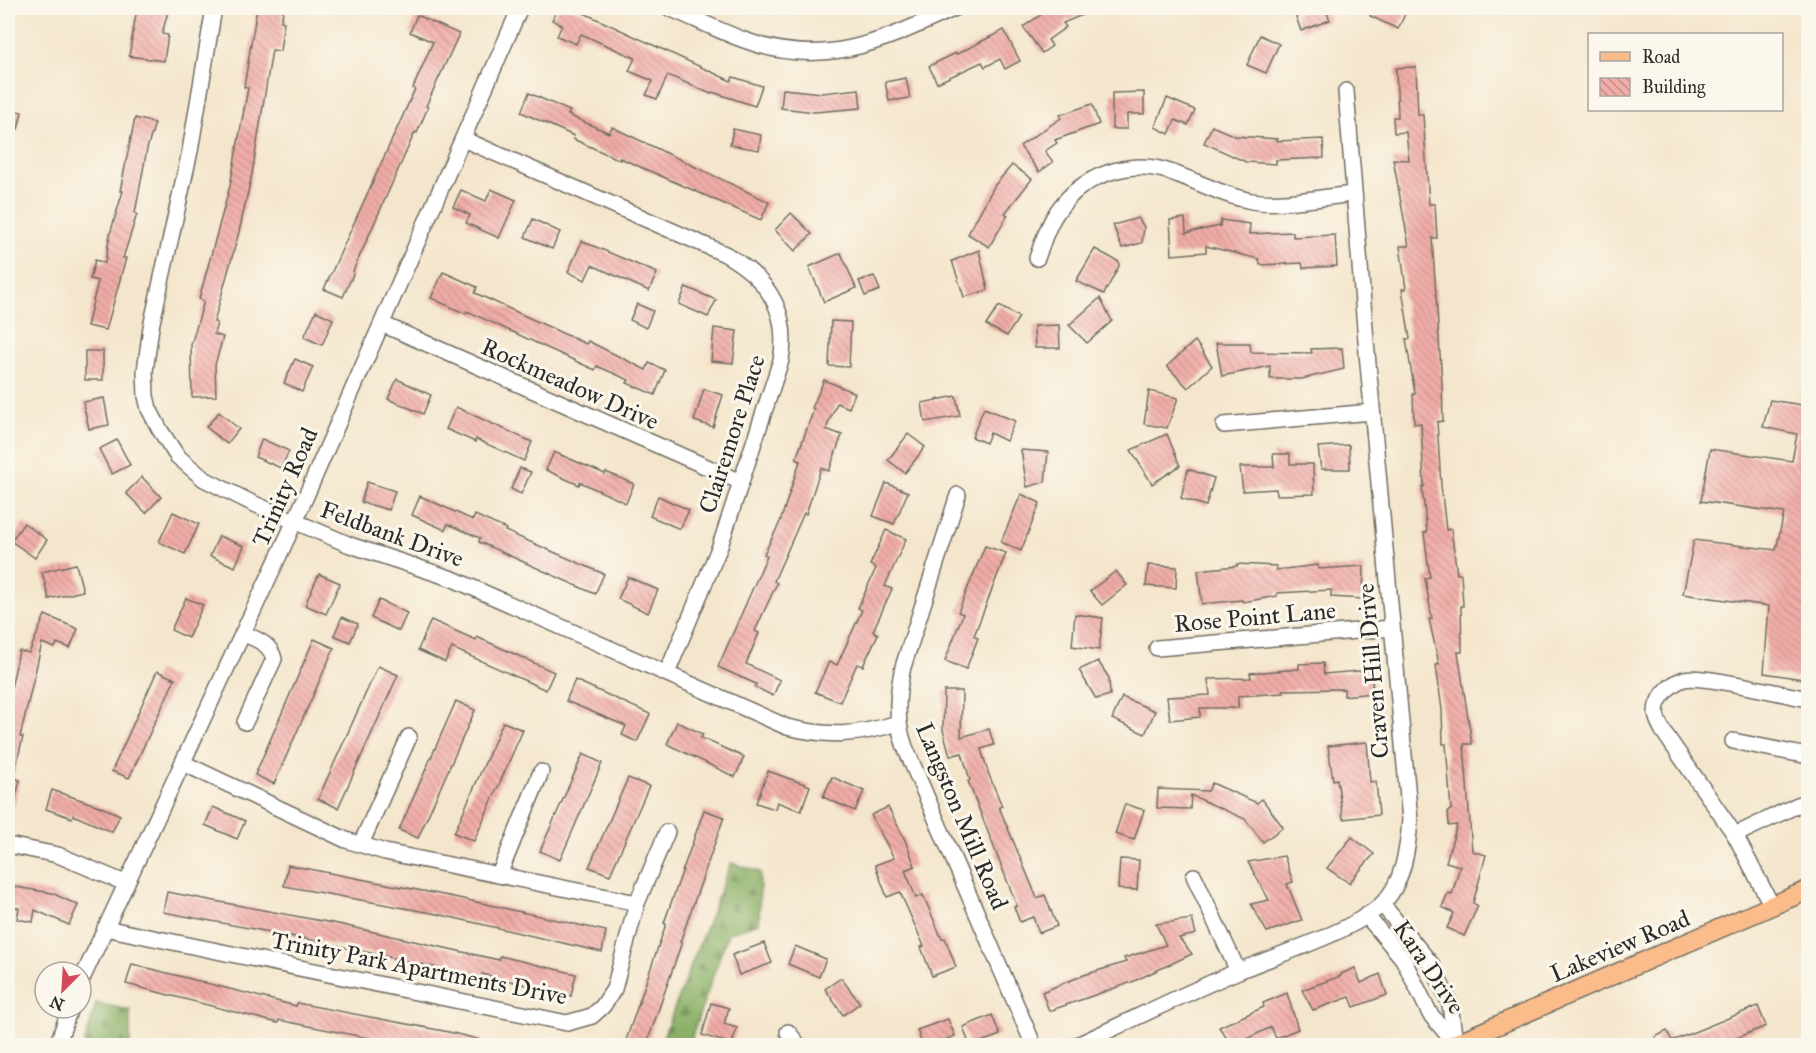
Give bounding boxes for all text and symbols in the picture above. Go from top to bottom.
legend [1588,33,1783,111]
text: Road [1642,46,1680,68]
text: Building [1642,76,1706,99]
street label: Rockmeadow Drive [477,331,663,437]
street label: Clairemore Place [692,351,772,517]
street label: Trinity Road [245,423,325,551]
street label: Feldbank Drive [316,494,468,574]
street label: Craven Hill Drive [1350,582,1396,760]
street label: Rose Point Lane [1173,595,1337,639]
street label: Langston Mill Road [909,718,1015,914]
street label: Lakeview Road [1546,903,1694,989]
street label: Kara Drive [1387,914,1471,1020]
street label: Trinity Park Apartments Drive [268,925,570,1011]
north arrow [33,960,93,1020]
text: N [47,992,67,1015]

